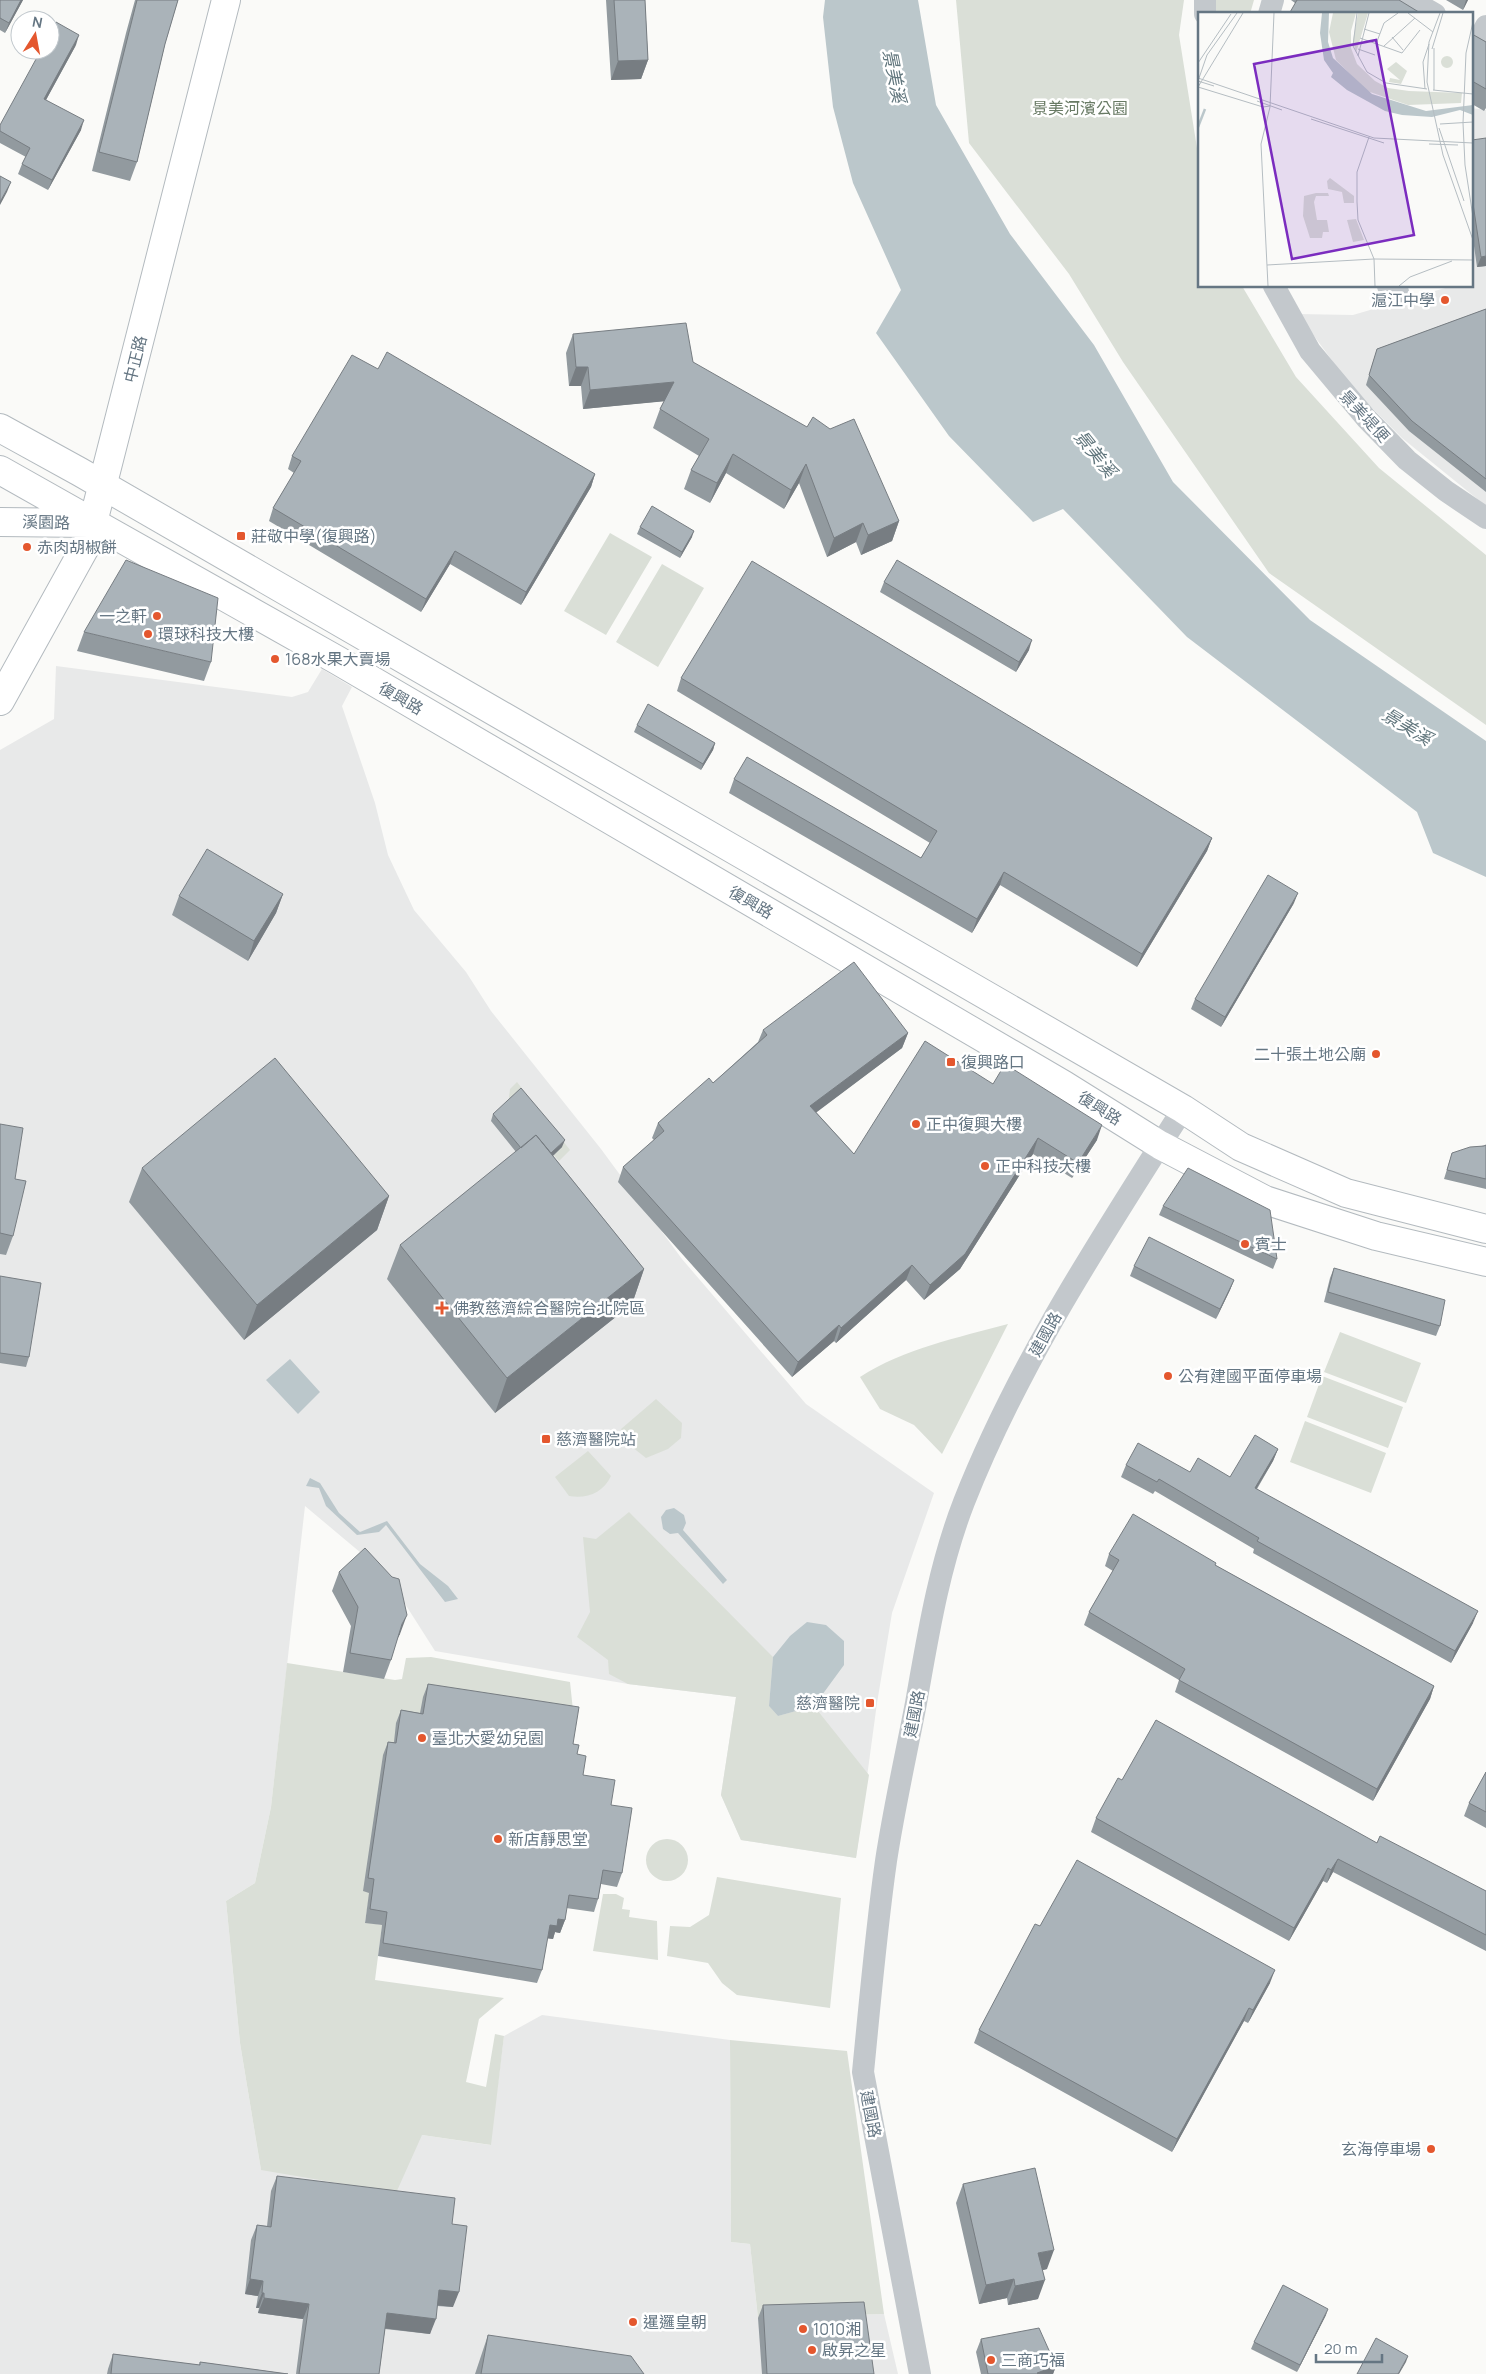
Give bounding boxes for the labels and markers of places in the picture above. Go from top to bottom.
place label: 滬江中學 [1371,289,1435,311]
marker: 滬江中學 [1439,294,1451,306]
place label: 莊敬中學(復興路) [251,525,377,547]
marker: 莊敬中學(復興路) [235,530,247,542]
place label: 赤肉胡椒餅 [37,536,117,558]
marker: 赤肉胡椒餅 [21,541,33,553]
place label: 一之軒 [99,605,147,627]
marker: 一之軒 [151,610,163,622]
place label: 環球科技大樓 [158,623,254,645]
marker: 環球科技大樓 [142,628,154,640]
place label: 168水果大賣場 [285,648,390,670]
marker: 168水果大賣場 [269,653,281,665]
place label: 二十張土地公廟 [1254,1043,1366,1065]
marker: 二十張土地公廟 [1370,1048,1382,1060]
place label: 復興路口 [961,1051,1025,1073]
marker: 復興路口 [945,1056,957,1068]
place label: 正中復興大樓 [926,1113,1022,1135]
marker: 正中復興大樓 [910,1118,922,1130]
place label: 正中科技大樓 [995,1155,1091,1177]
marker: 正中科技大樓 [979,1160,991,1172]
place label: 賓士 [1255,1233,1287,1255]
marker: 賓士 [1239,1238,1251,1250]
place label: 佛教慈濟綜合醫院台北院區 [453,1297,645,1319]
marker: 佛教慈濟綜合醫院台北院區 [435,1301,449,1315]
place label: 公有建國平面停車場 [1178,1365,1322,1387]
marker: 公有建國平面停車場 [1162,1370,1174,1382]
place label: 慈濟醫院站 [556,1428,636,1450]
marker: 慈濟醫院站 [540,1433,552,1445]
place label: 慈濟醫院 [796,1692,860,1714]
marker: 慈濟醫院 [864,1697,876,1709]
place label: 臺北大愛幼兒園 [432,1727,544,1749]
marker: 臺北大愛幼兒園 [416,1732,428,1744]
place label: 新店靜思堂 [508,1828,588,1850]
marker: 新店靜思堂 [492,1833,504,1845]
place label: 玄海停車場 [1341,2138,1421,2160]
marker: 玄海停車場 [1425,2143,1437,2155]
place label: 暹邏皇朝 [643,2311,707,2333]
marker: 暹邏皇朝 [627,2316,639,2328]
place label: 1010湘 [813,2318,861,2340]
marker: 1010湘 [797,2323,809,2335]
place label: 啟昇之星 [822,2339,886,2361]
marker: 啟昇之星 [806,2344,818,2356]
place label: 三商巧福 [1001,2349,1065,2371]
marker: 三商巧福 [985,2354,997,2366]

